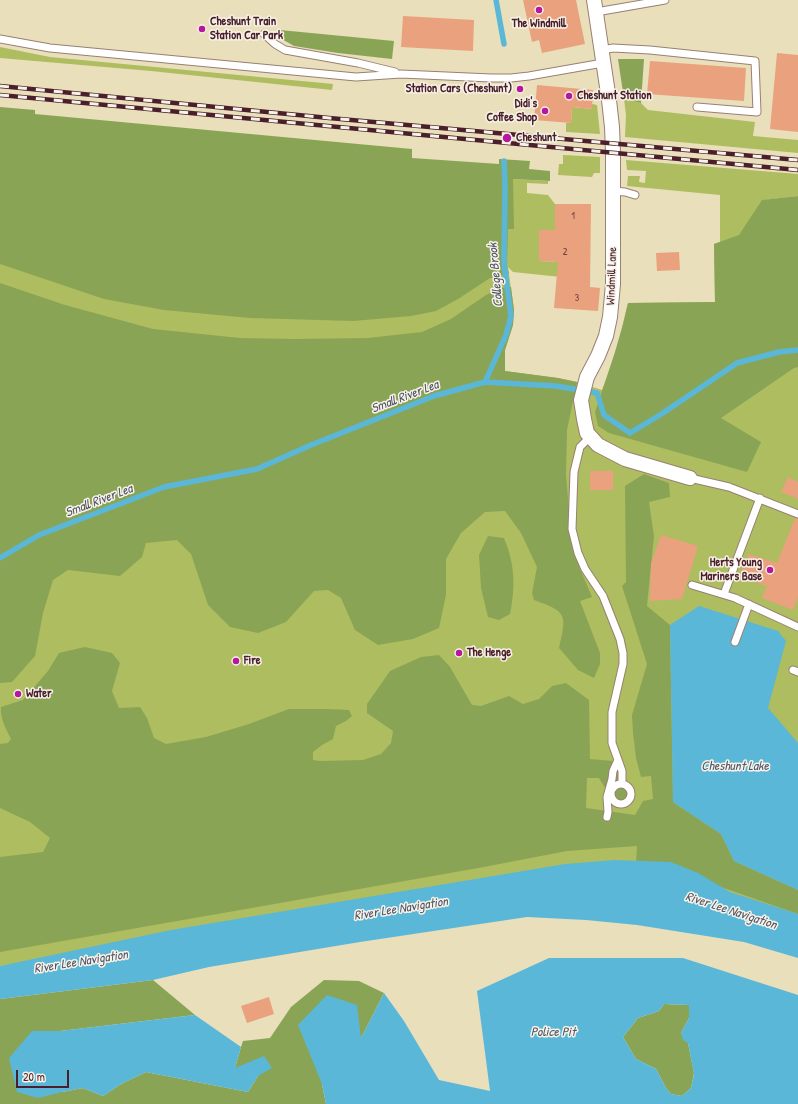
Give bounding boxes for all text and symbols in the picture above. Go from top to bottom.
marker: The Windmill [534,5,544,15]
place label: Cheshunt Train Station Car Park [210,15,283,43]
place label: The Windmill [512,17,566,31]
marker: Cheshunt Train Station Car Park [197,24,207,34]
place label: Station Cars (Cheshunt) [406,82,512,96]
marker: Station Cars (Cheshunt) [515,84,525,94]
place label: Cheshunt Station [577,89,652,103]
marker: Cheshunt Station [564,91,574,101]
place label: Didi's Coffee Shop [486,97,537,125]
marker: Didi's Coffee Shop [540,106,550,116]
place label: Cheshunt [516,131,556,145]
marker: Cheshunt [501,132,513,144]
house number: 1 [571,210,575,222]
water label: College Brook [485,242,507,308]
house number: 2 [563,246,567,258]
street label: Windmill Lane [604,247,620,305]
house number: 3 [575,292,579,304]
water label: Small River Lea [369,377,441,417]
water label: Small River Lea [63,481,135,521]
place label: Herts Young Mariners Base [700,556,762,584]
marker: Herts Young Mariners Base [765,565,775,575]
place label: The Henge [467,646,511,660]
marker: The Henge [454,648,464,658]
place label: Fire [244,654,261,668]
marker: Fire [231,656,241,666]
place label: Water [26,687,52,701]
marker: Water [13,689,23,699]
water label: Cheshunt Lake [701,759,769,775]
water label: River Lee Navigation [683,889,779,933]
water label: River Lee Navigation [353,894,449,924]
water label: River Lee Navigation [33,947,129,977]
water label: Police Pit [531,1025,575,1041]
scale bar [18,1062,71,1088]
text: 20 m [23,1068,45,1085]

